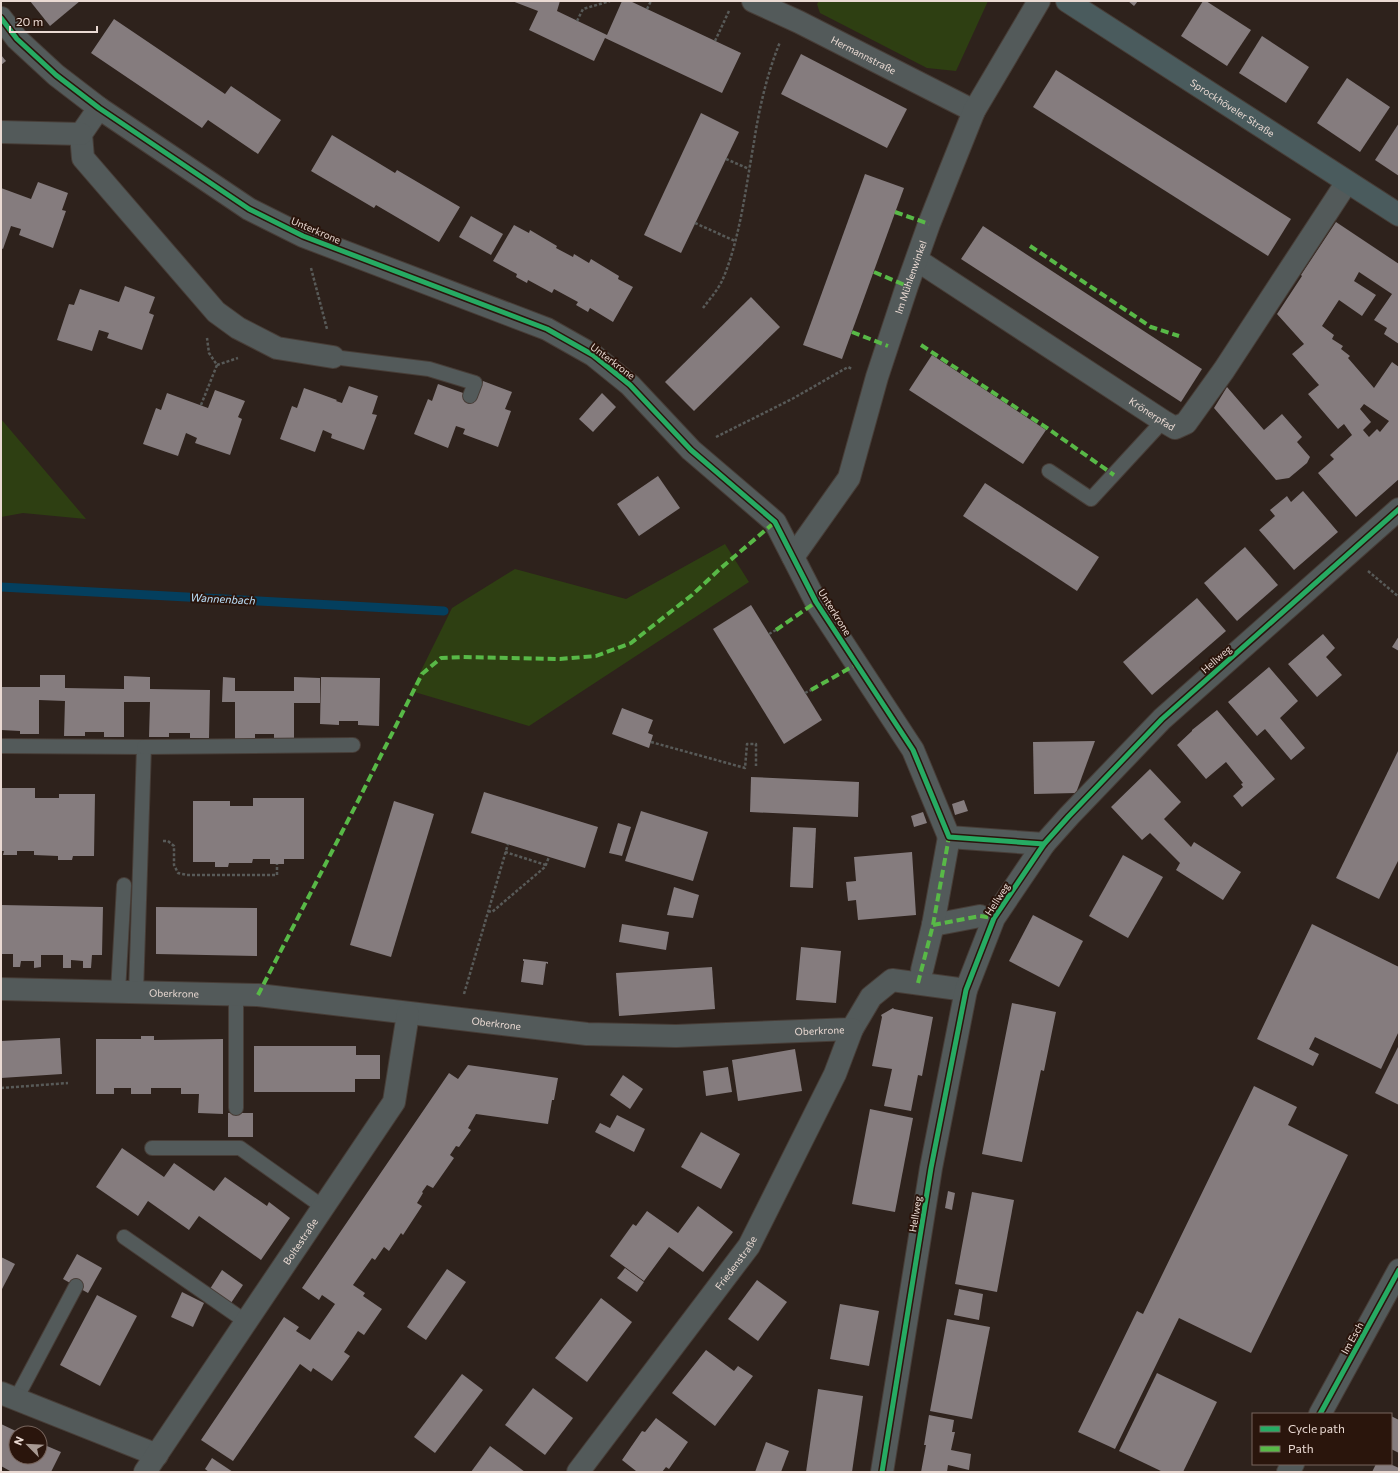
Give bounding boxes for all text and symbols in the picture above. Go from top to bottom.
scale bar [10,8,97,34]
text: 20 m [16,14,43,28]
street label: Hermannstraße [829,33,898,76]
street label: Sprockhöveler Straße [1188,76,1277,139]
street label: Unterkrone [289,214,343,246]
street label: Im Mühlenwinkel [892,239,929,315]
street label: Unterkrone [588,340,638,382]
street label: Krönerpfad [1127,395,1178,433]
street label: Unterkrone [816,587,854,637]
water label: Wannenbach [190,590,256,607]
street label: Hellweg [1198,642,1234,675]
street label: Hellweg [982,880,1012,918]
street label: Oberkrone [149,986,199,1000]
street label: Oberkrone [471,1014,522,1032]
street label: Oberkrone [794,1023,845,1037]
street label: Hellweg [906,1195,924,1233]
street label: Boltestraße [280,1216,320,1267]
street label: Friedenstraße [712,1234,759,1292]
street label: Im Esch [1338,1320,1366,1356]
legend [1252,1413,1392,1465]
text: Cycle path [1288,1421,1345,1435]
north arrow [8,1425,48,1465]
text: N [11,1434,26,1447]
text: Path [1288,1441,1314,1455]

